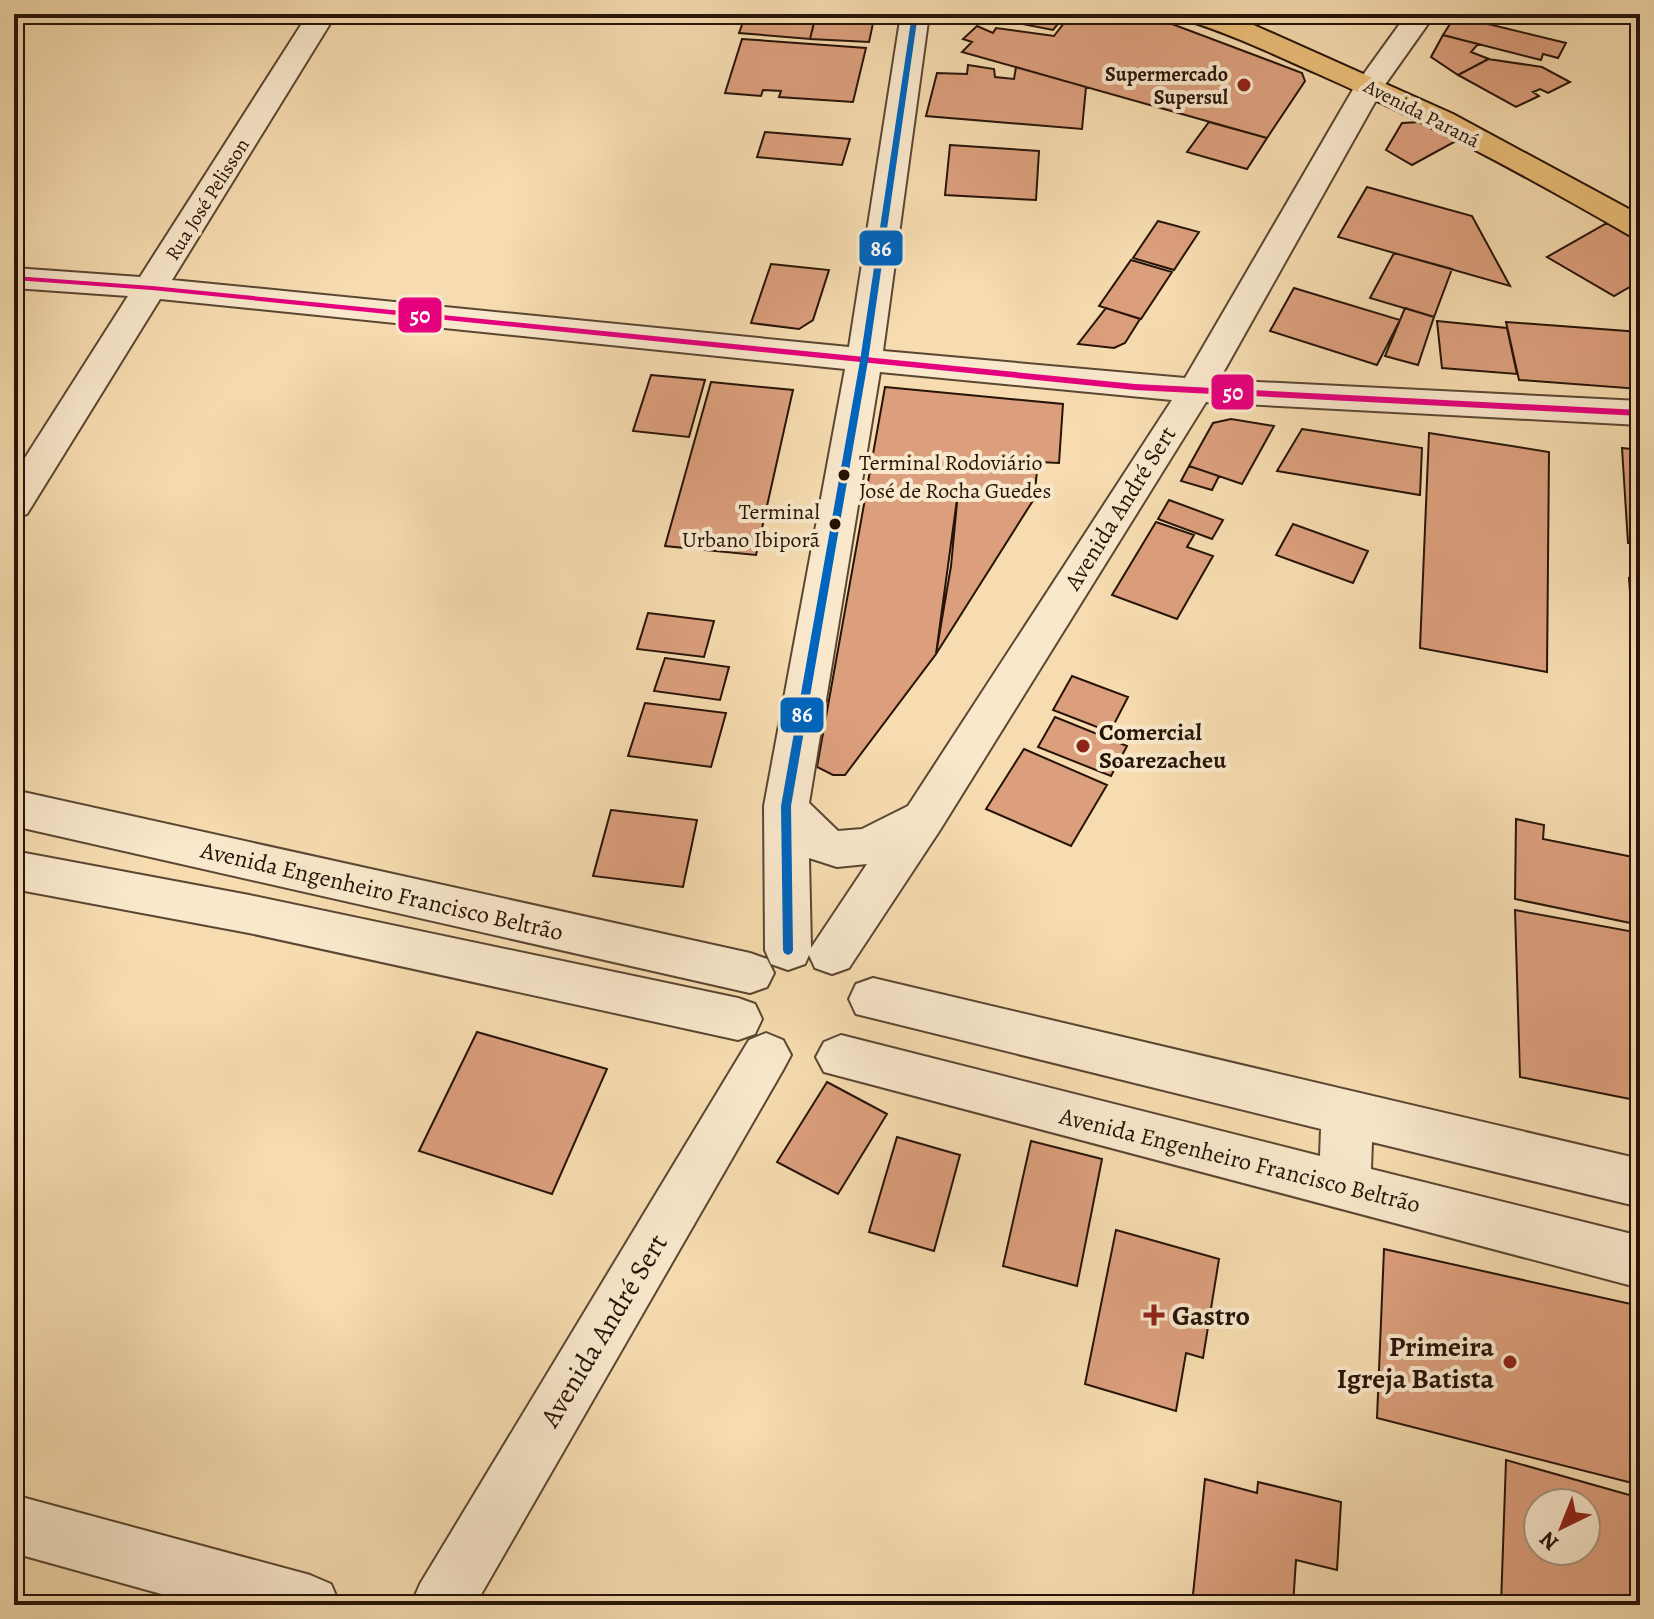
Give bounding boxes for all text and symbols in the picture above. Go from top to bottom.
place label: Supermercado Supersul [1105,61,1229,111]
street label: Avenida Paraná [1358,72,1485,154]
marker: Supermercado Supersul [1235,76,1253,94]
street label: Rua José Pelisson [159,133,256,265]
line badge: 86 [858,229,904,267]
text: 86 [871,234,891,264]
line badge: 50 [397,296,443,334]
text: 50 [410,301,430,331]
line badge: 50 [1210,373,1255,411]
text: 50 [1223,378,1243,408]
street label: Avenida André Sert [1056,420,1183,597]
place label: Terminal Rodoviário José de Rocha Guedes [859,448,1051,506]
marker: Terminal Rodoviário José de Rocha Guedes [836,467,852,483]
place label: Terminal Urbano Ibiporã [682,497,821,555]
marker: Terminal Urbano Ibiporã [827,516,843,532]
line badge: 86 [779,696,825,734]
text: 86 [792,700,812,730]
place label: Comercial Soarezacheu [1099,716,1227,776]
marker: Comercial Soarezacheu [1074,737,1092,755]
street label: Avenida Engenheiro Francisco Beltrão [197,833,566,948]
street label: Avenida Engenheiro Francisco Beltrão [1055,1099,1424,1220]
street label: Avenida André Sert [531,1227,676,1435]
place label: Gastro [1172,1297,1250,1335]
marker: Gastro [1143,1304,1165,1326]
place label: Primeira Igreja Batista [1337,1328,1494,1398]
marker: Primeira Igreja Batista [1501,1353,1519,1371]
north arrow [1522,1487,1602,1567]
text: N [1533,1524,1565,1557]

